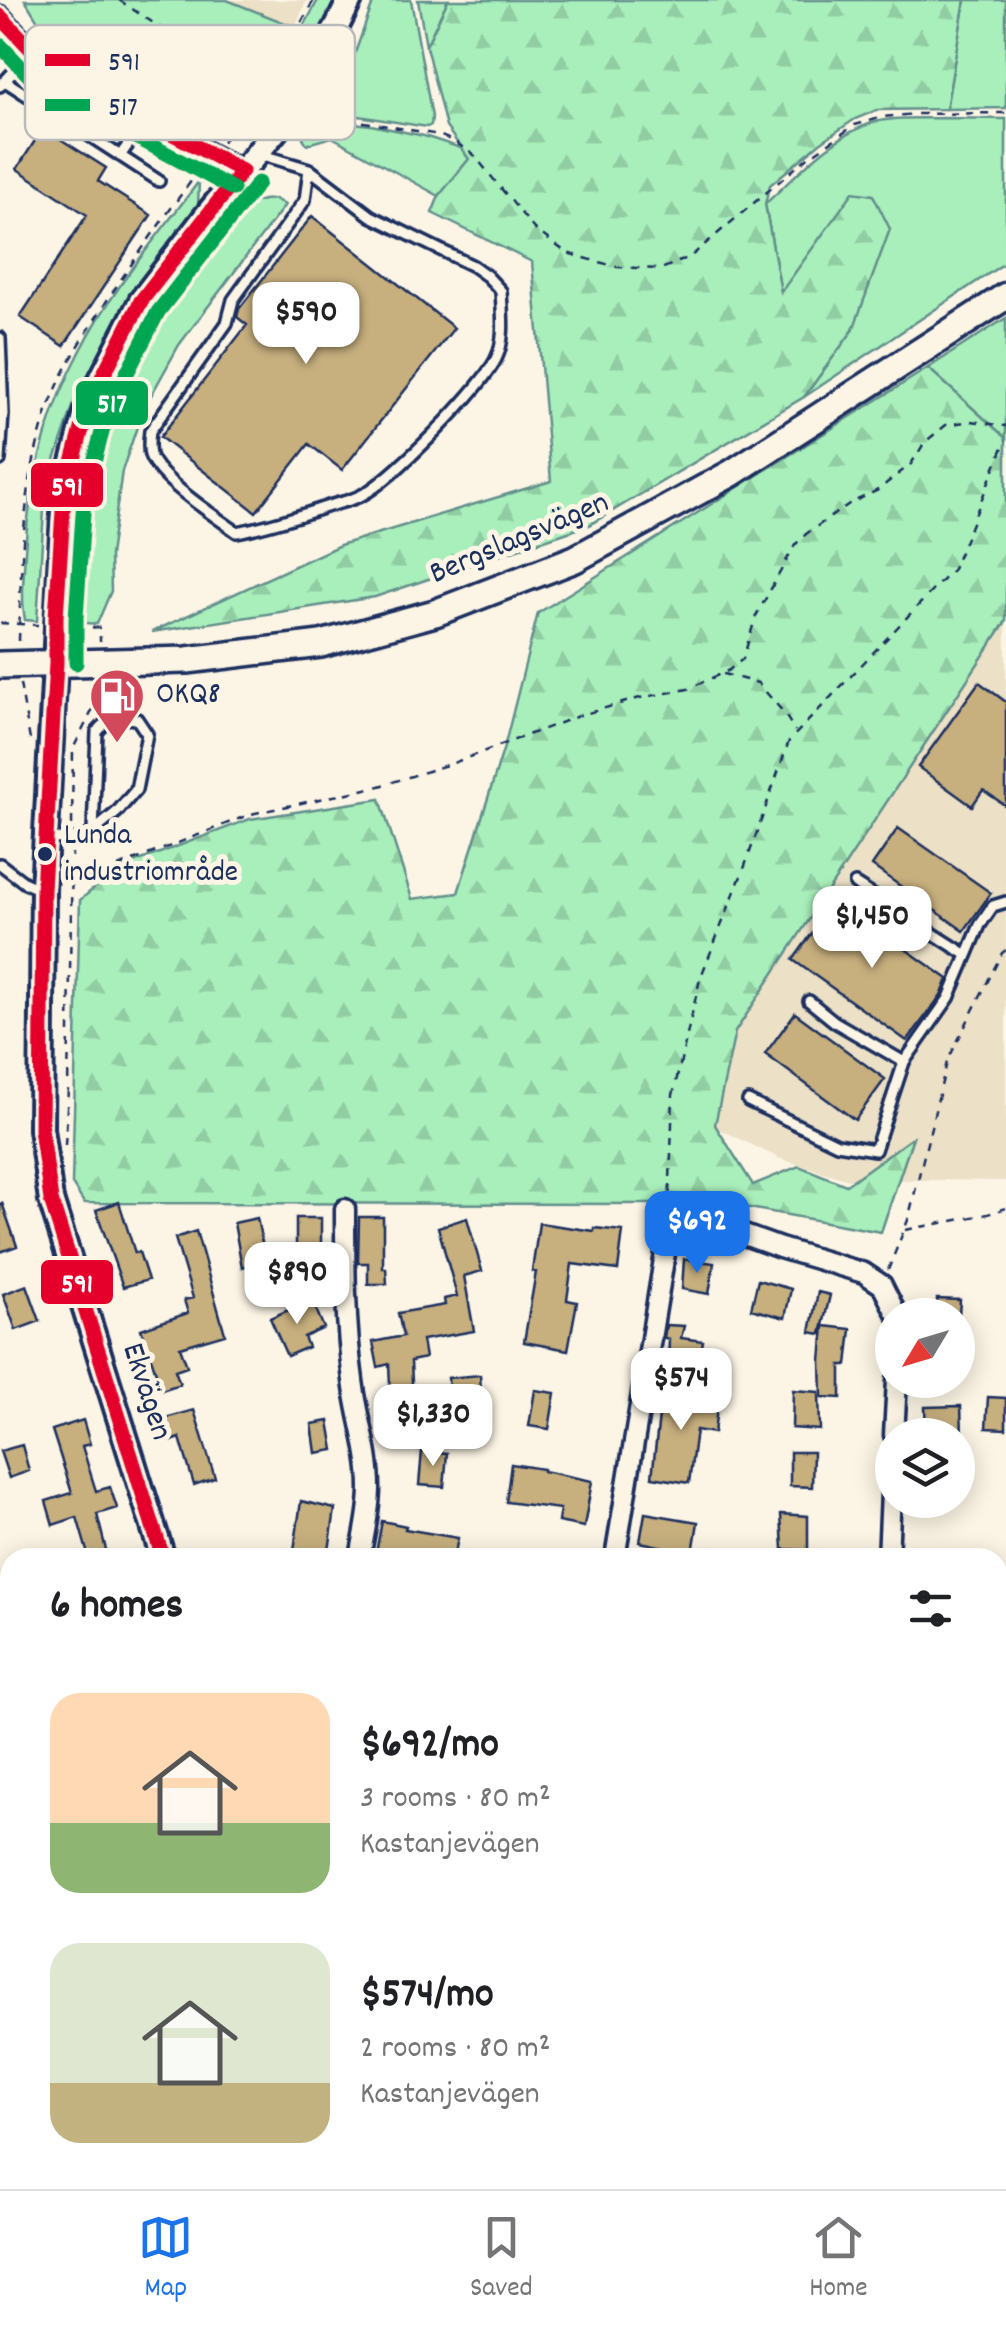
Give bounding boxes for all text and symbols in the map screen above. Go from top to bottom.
legend [25,25,355,140]
text: 591 [108,45,140,85]
text: 517 [108,90,138,130]
pin: $590 [247,282,365,367]
text: $590 [274,291,338,337]
line badge: 517 [74,379,150,427]
text: 517 [97,387,127,427]
line badge: 591 [29,461,105,509]
text: 591 [51,470,83,510]
street label: Bergslagsvägen [423,482,617,598]
fuel station icon: OKQ8 [87,666,147,745]
place label: OKQ8 [156,673,221,719]
place label: Lunda industriområde [64,816,238,896]
marker: Lunda industriområde [35,844,55,864]
pin: $1,450 [791,886,953,971]
text: $1,450 [835,895,909,941]
pin: $692 [638,1191,756,1276]
text: $692 [667,1200,727,1246]
pin: $890 [238,1242,356,1327]
text: $890 [266,1251,328,1297]
line badge: 591 [39,1258,115,1306]
text: 591 [61,1267,93,1307]
north arrow [875,1298,975,1398]
map controls [875,1298,975,1518]
street label: Ekvägen [108,1337,182,1447]
pin: $574 [622,1348,740,1433]
text: $574 [653,1357,709,1403]
pin: $1,330 [352,1384,514,1469]
text: $1,330 [395,1393,471,1439]
button: layers [875,1418,975,1518]
text: 6 homes [50,1578,183,1638]
icon: filters [903,1581,958,1636]
text: $692/mo [360,1717,499,1777]
icon: home [130,1733,250,1853]
text: 3 rooms · 80 m² [360,1777,551,1823]
text: Kastanjevägen [360,1823,540,1869]
text: $574/mo [360,1967,494,2027]
icon: home [130,1983,250,2103]
text: 2 rooms · 80 m² [360,2027,550,2073]
text: Kastanjevägen [360,2073,540,2119]
tab: Map [138,2210,193,2310]
tab: Saved [470,2210,533,2310]
tab: Home [809,2210,868,2310]

